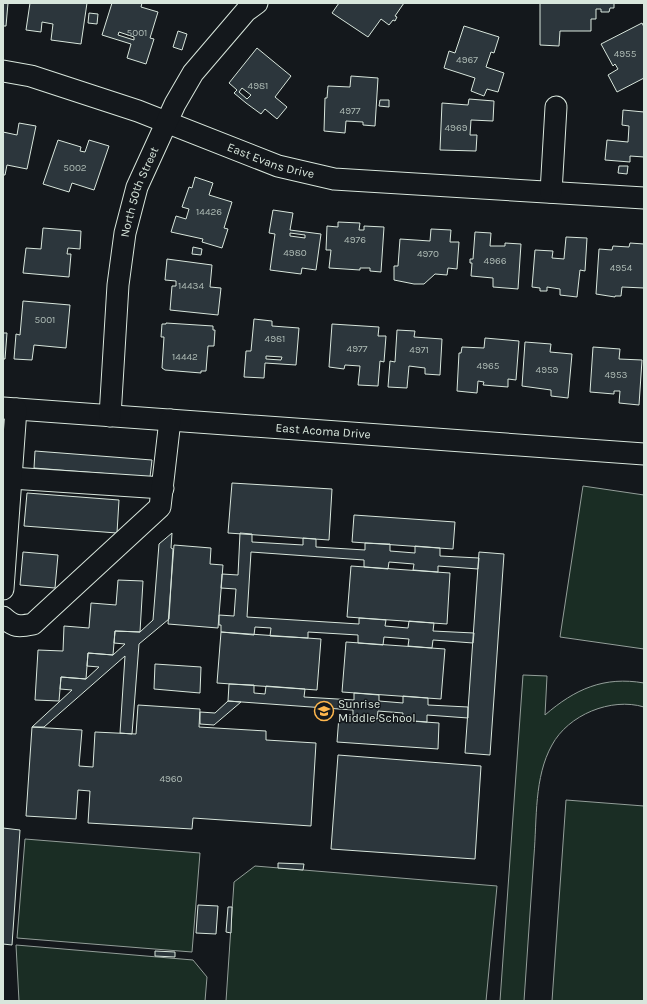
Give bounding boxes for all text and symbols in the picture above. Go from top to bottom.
house number: 5001 [127,27,147,39]
house number: 4955 [614,48,637,60]
house number: 4967 [456,54,478,66]
house number: 4981 [248,80,268,92]
house number: 4977 [340,105,361,117]
house number: 4969 [445,122,468,134]
street label: East Evans Drive [225,140,316,181]
street label: North 50th Street [117,144,162,238]
house number: 5002 [63,162,87,174]
house number: 14426 [196,206,222,218]
house number: 4976 [344,234,366,246]
house number: 4980 [283,247,307,259]
house number: 4970 [417,248,439,260]
house number: 4966 [484,255,507,267]
house number: 4954 [610,262,633,274]
house number: 14434 [178,280,204,292]
house number: 5001 [35,314,55,326]
house number: 4981 [265,333,285,345]
house number: 4977 [347,343,368,355]
house number: 4971 [409,344,429,356]
house number: 14442 [172,351,198,363]
house number: 4965 [477,360,500,372]
house number: 4959 [536,364,559,376]
house number: 4953 [605,369,628,381]
street label: East Acoma Drive [275,421,371,441]
place label: Sunrise Middle School [338,697,416,725]
school or university icon: Sunrise Middle School [313,700,335,722]
house number: 4960 [159,773,183,785]

